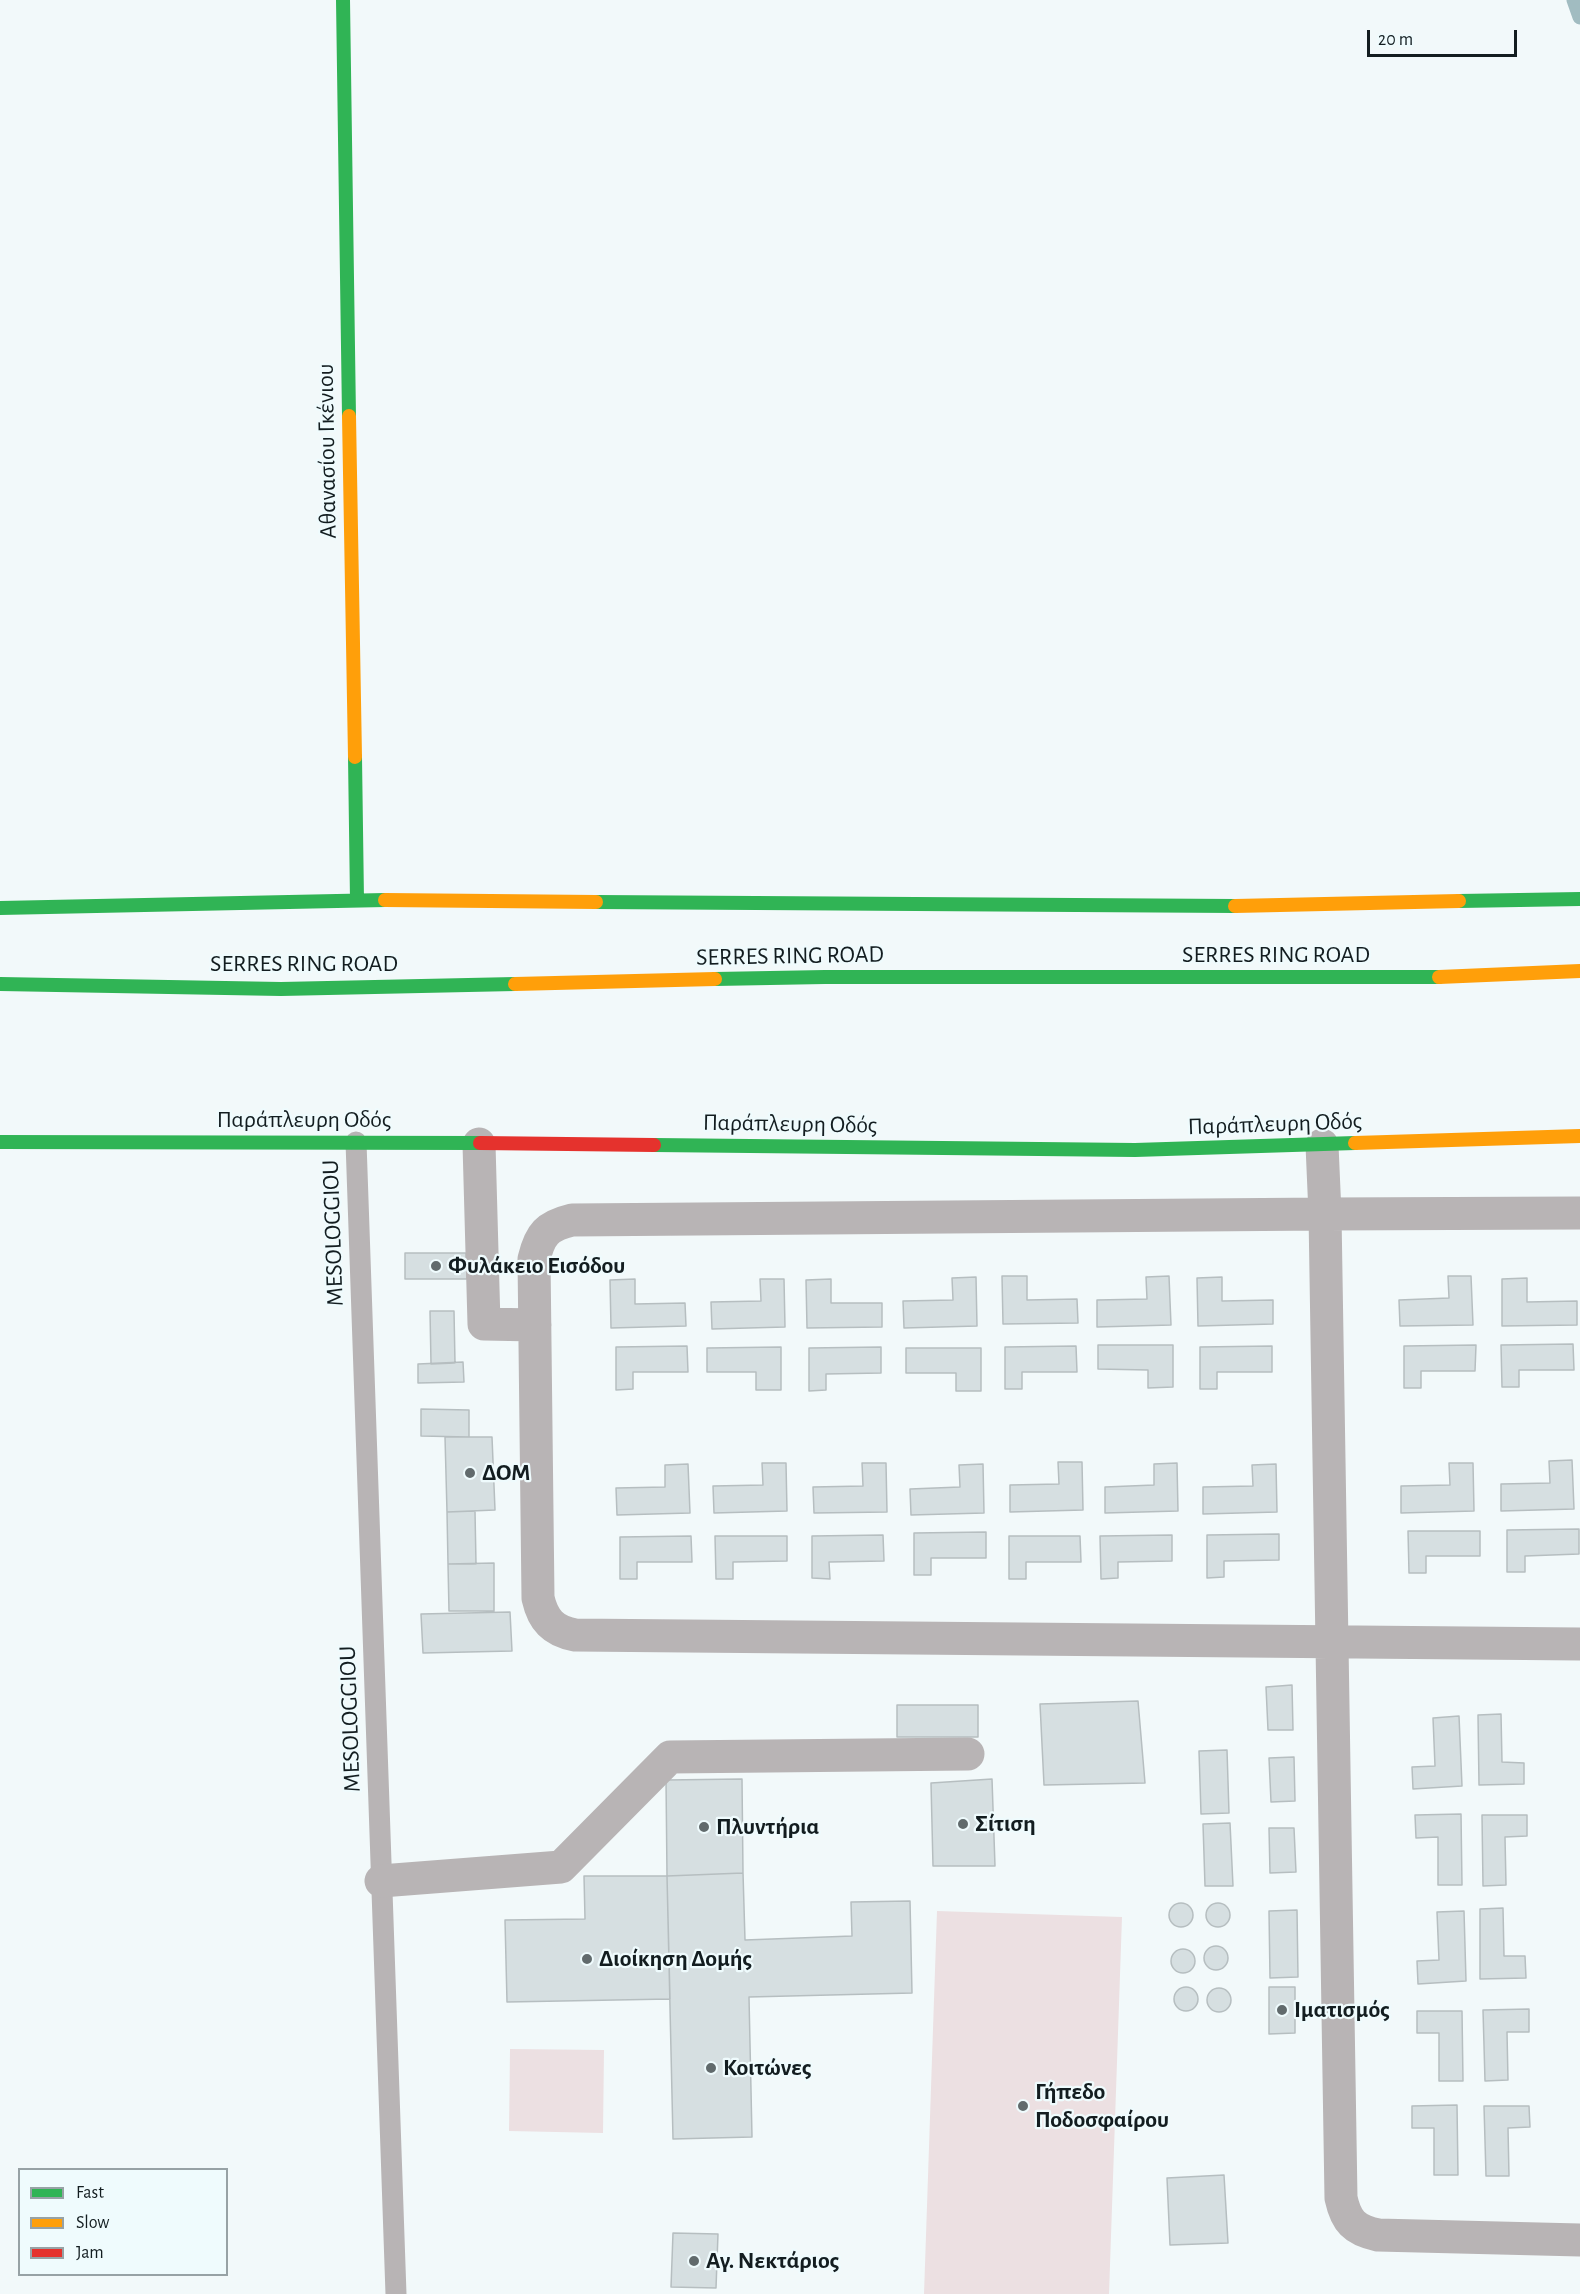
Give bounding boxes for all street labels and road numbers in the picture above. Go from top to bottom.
street label: Αθανασίου Γκένιου [311,363,343,539]
street label: SERRES RING ROAD [696,940,884,972]
street label: SERRES RING ROAD [1182,941,1370,969]
street label: SERRES RING ROAD [210,950,398,978]
street label: Παράπλευρη Οδός [217,1106,391,1134]
street label: Παράπλευρη Οδός [1187,1107,1363,1141]
street label: Παράπλευρη Οδός [703,1108,877,1140]
street label: MESOLOGGIOU [316,1159,350,1307]
street label: MESOLOGGIOU [333,1645,367,1793]

